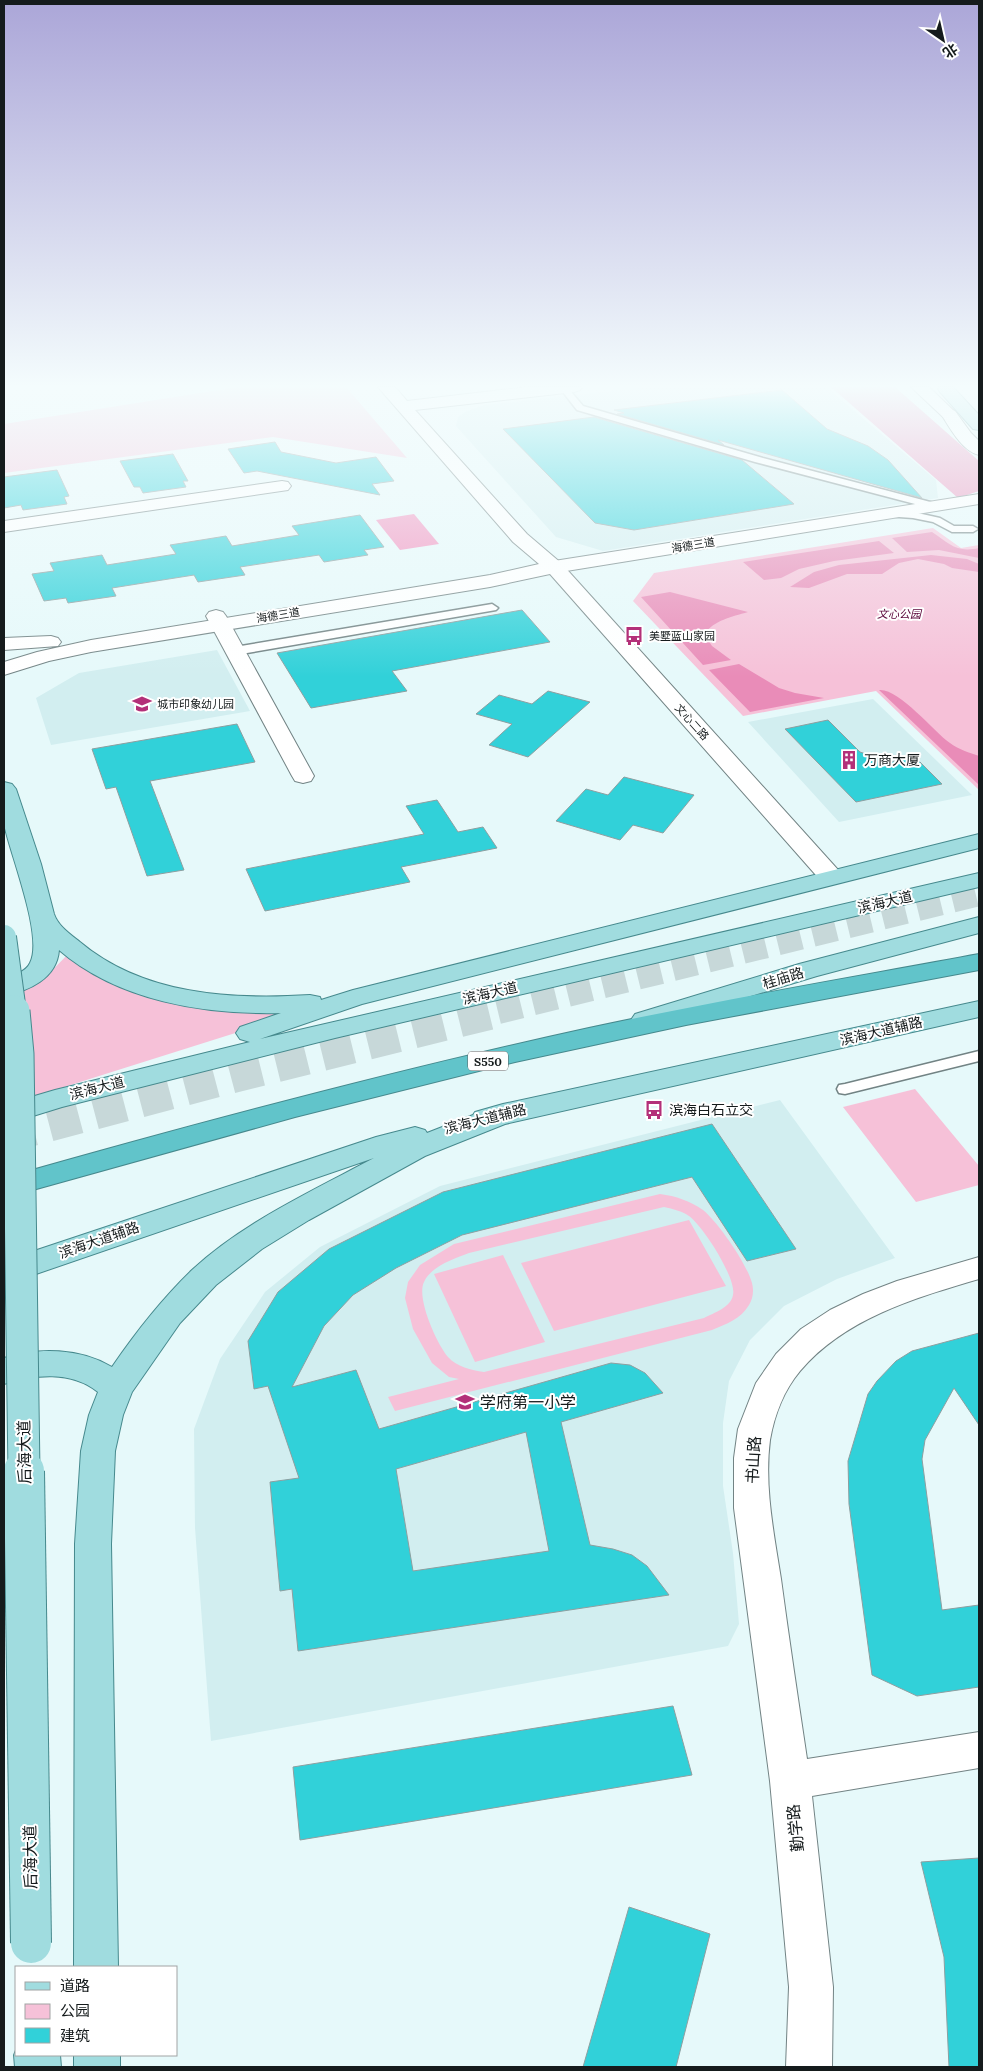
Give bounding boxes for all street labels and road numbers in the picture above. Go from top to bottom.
street label: 海德三道 [670,535,716,555]
street label: 海德三道 [255,605,301,625]
street label: 文心二路 [672,701,712,743]
street label: 滨海大道 [856,887,914,917]
street label: 桂庙路 [760,963,806,993]
street label: 滨海大道 [461,978,519,1008]
street label: 滨海大道辅路 [838,1013,924,1049]
road number: S550 [468,1052,508,1070]
street label: 滨海大道 [68,1072,126,1104]
street label: 滨海大道辅路 [442,1100,528,1138]
street label: 滨海大道辅路 [56,1218,142,1262]
street label: 后海大道 [13,1420,35,1484]
street label: 书山路 [742,1436,764,1484]
street label: 勤学路 [783,1803,807,1853]
street label: 后海大道 [19,1825,41,1889]

